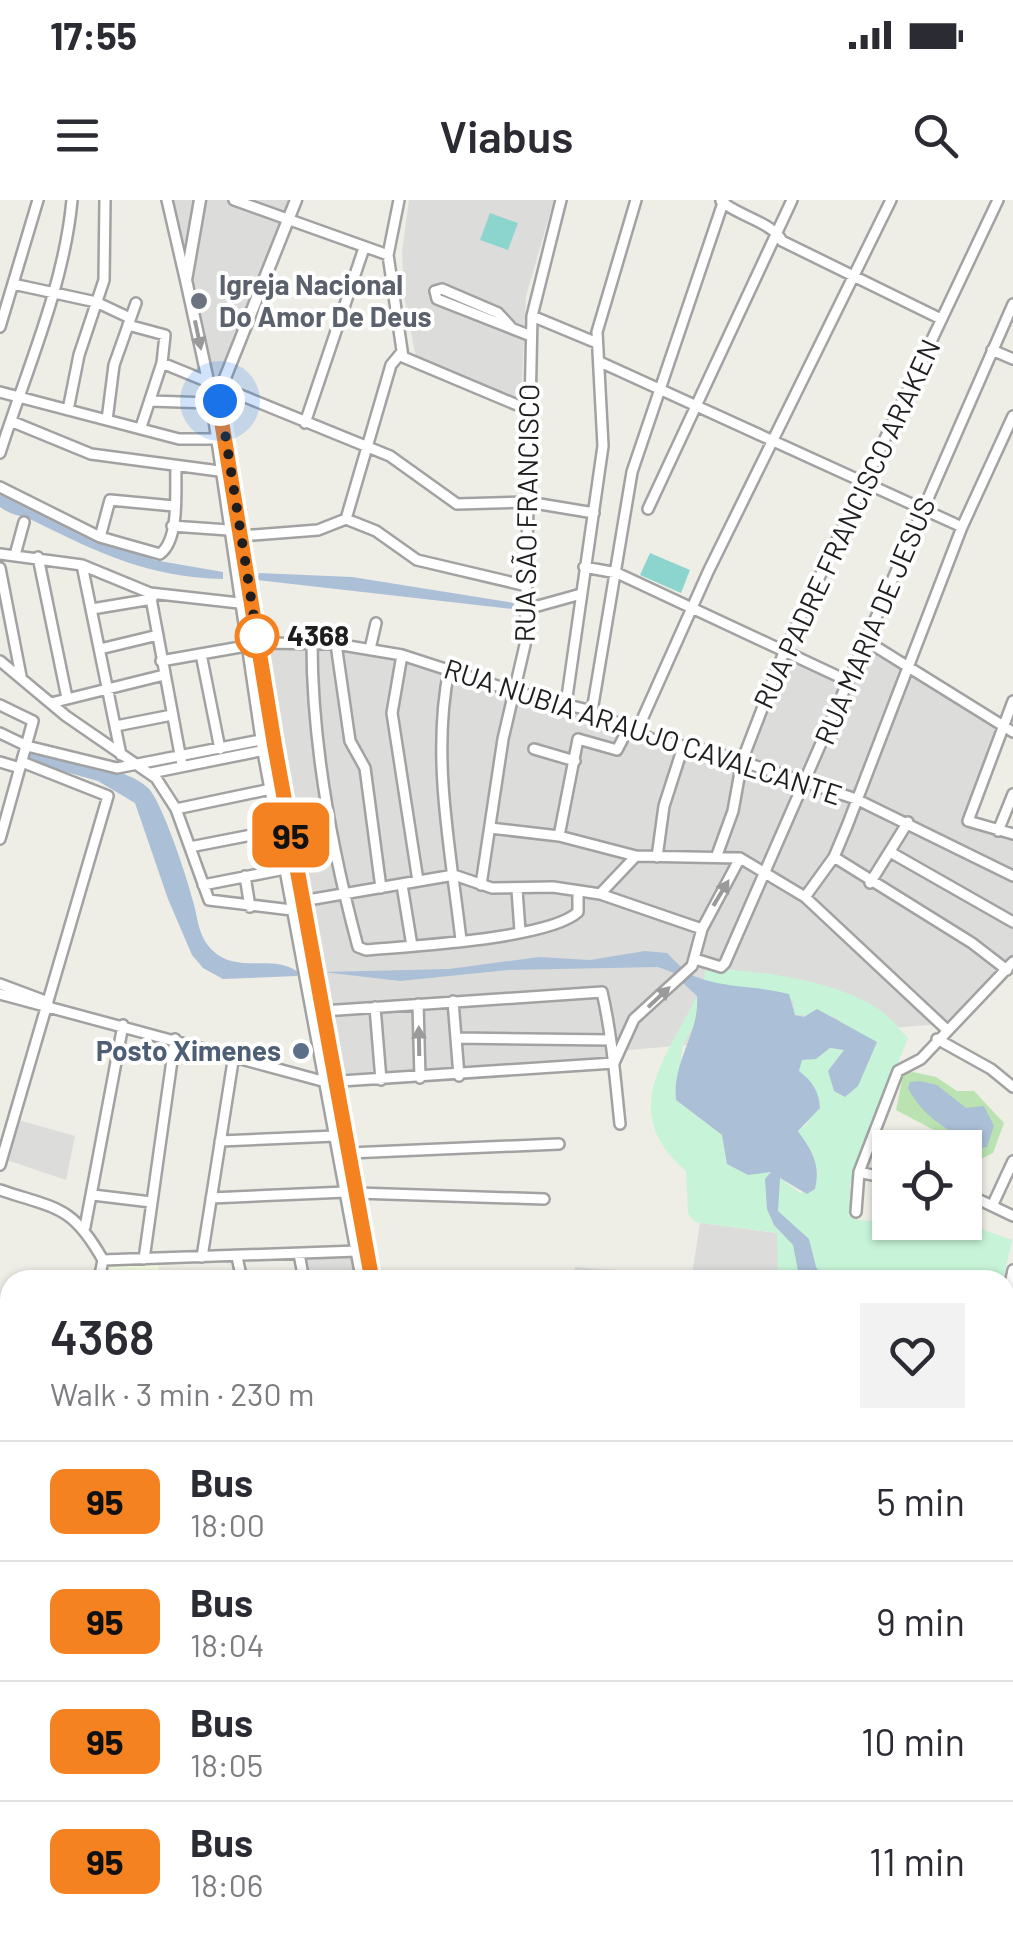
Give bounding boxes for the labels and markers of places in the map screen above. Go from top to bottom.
place label: Igreja Nacional Do Amor De Deus [219,267,432,333]
marker: Igreja Nacional Do Amor De Deus [188,290,210,312]
marker: 4368 [236,615,278,657]
place label: 4368 [287,618,349,652]
place label: Posto Ximenes [96,1033,281,1067]
marker: Posto Ximenes [290,1040,312,1062]

